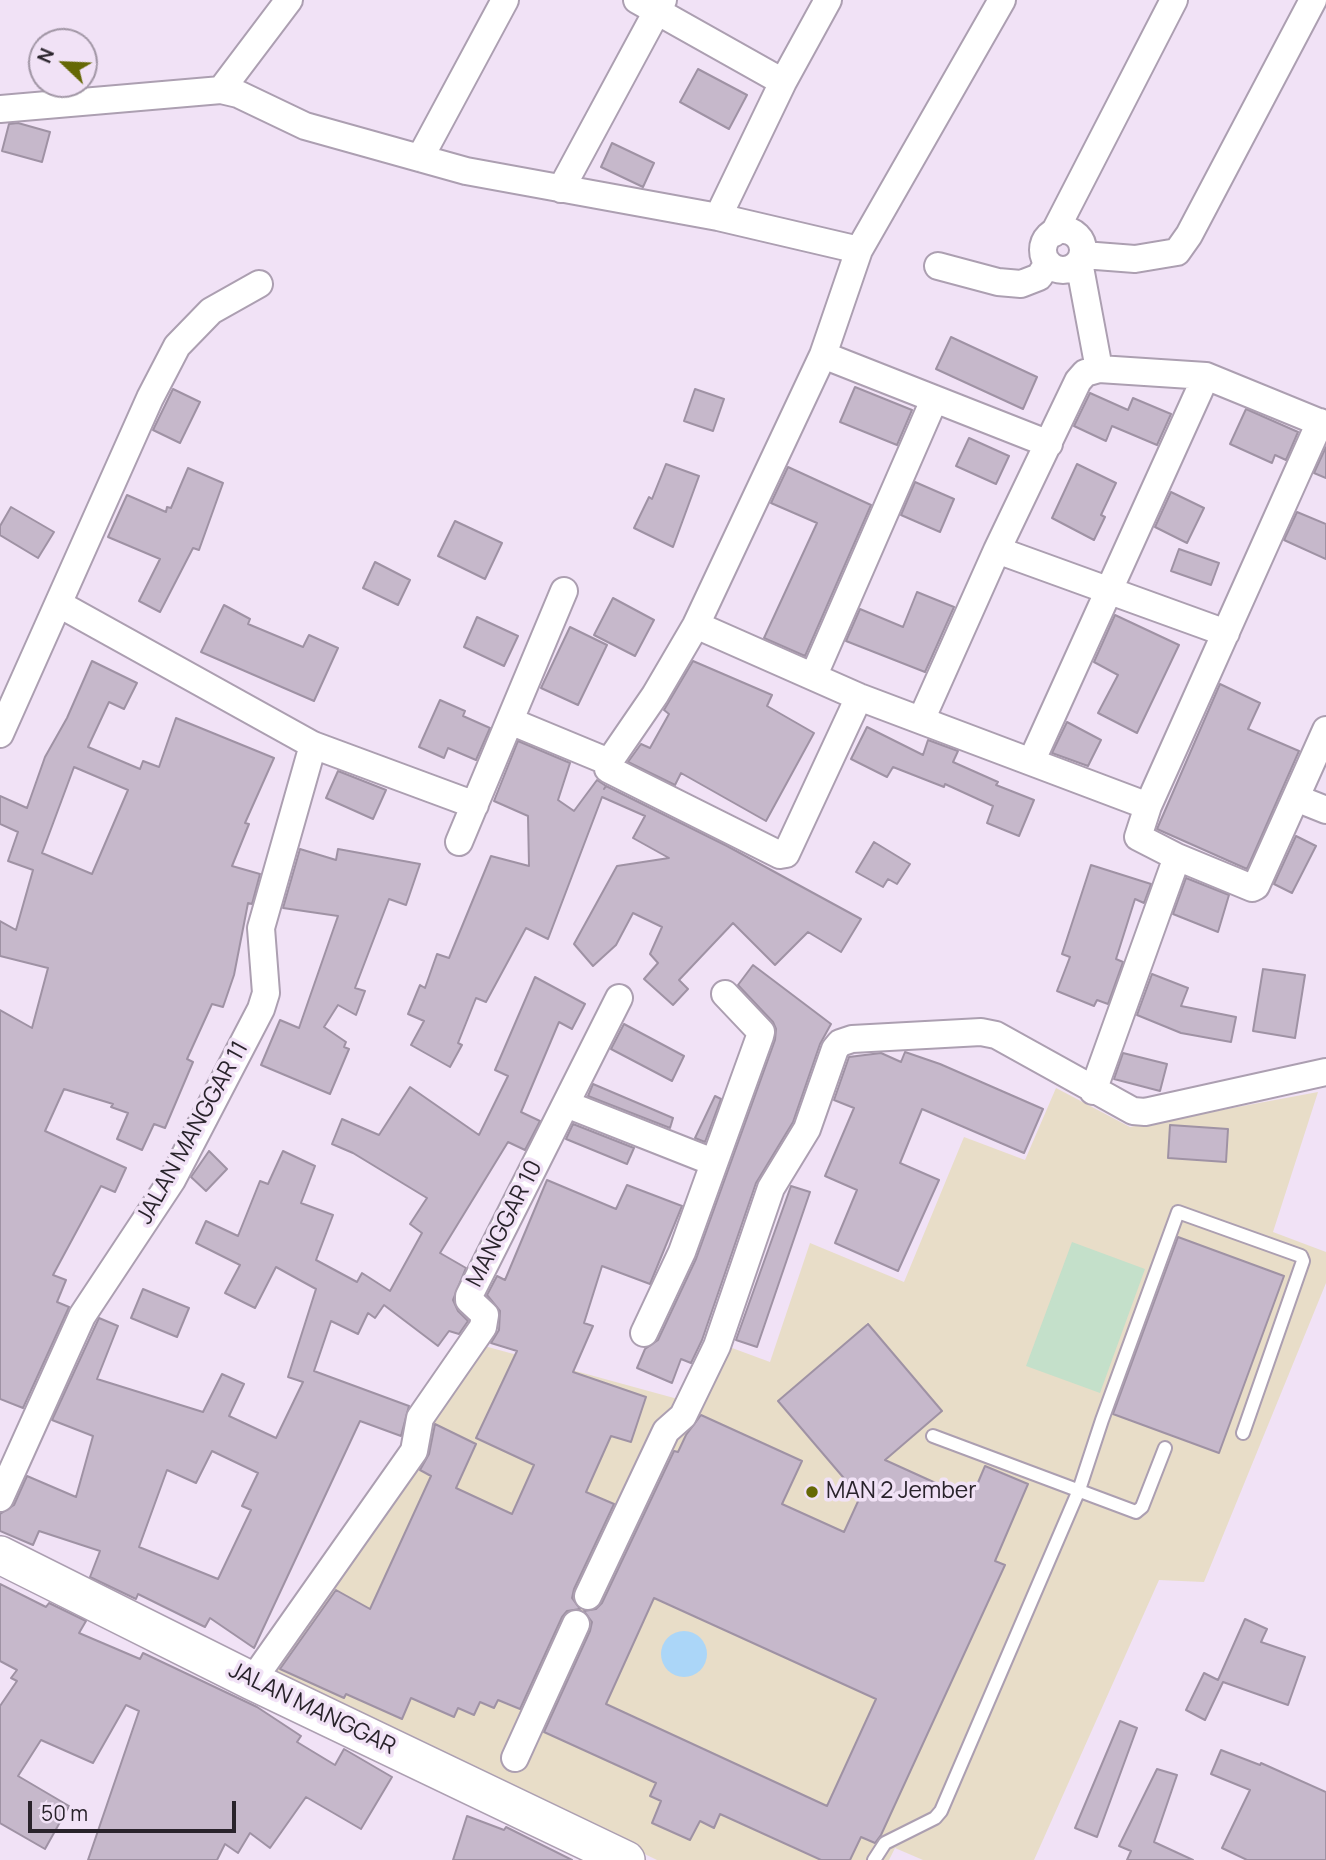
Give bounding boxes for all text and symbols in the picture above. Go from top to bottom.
north arrow [28,28,98,98]
text: N [31,44,60,67]
street label: JALAN MANGGAR 11 [131,1037,255,1229]
street label: MANGGAR 10 [461,1156,549,1292]
place label: MAN 2 Jember [826,1478,977,1506]
marker: MAN 2 Jember [804,1484,820,1500]
street label: JALAN MANGGAR [224,1657,400,1761]
scale bar [32,1786,240,1830]
text: 50 m [41,1799,88,1827]

